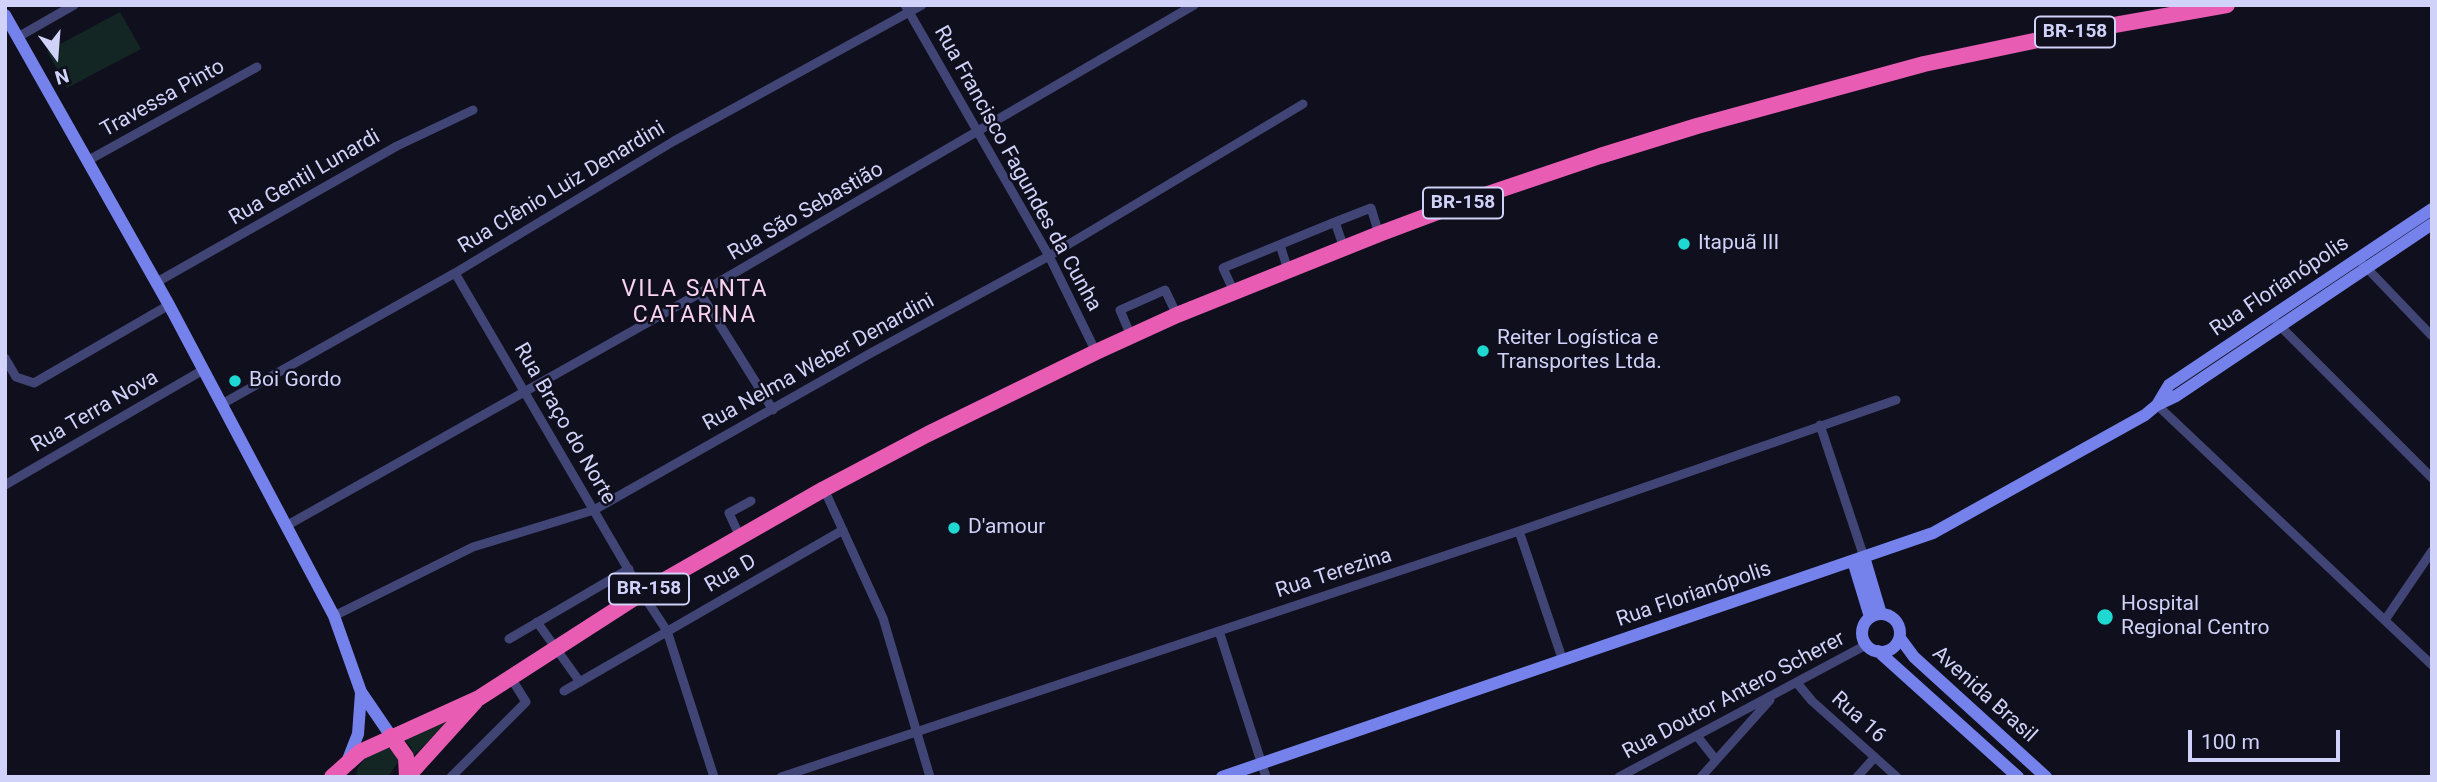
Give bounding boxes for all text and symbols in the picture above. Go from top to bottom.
road number: BR-158 [2035,16,2115,48]
north arrow [21,21,91,91]
street label: Rua Francisco Fagundes da Cunha [928,22,1106,316]
street label: Travessa Pinto [97,55,229,143]
text: N [52,64,72,90]
street label: Rua Clênio Luiz Denardini [454,116,670,260]
street label: Rua Gentil Lunardi [225,125,385,231]
street label: Rua São Sebastião [724,157,888,267]
road number: BR-158 [1423,188,1503,218]
place label: Itapuã III [1698,231,1779,257]
street label: Rua Florianópolis [2206,231,2354,343]
marker: Itapuã III [1676,236,1692,252]
district label: VILA SANTA CATARINA [623,276,767,330]
street label: Rua Nelma Weber Denardini [699,289,939,437]
place label: Reiter Logística e Transportes Ltda. [1497,326,1662,376]
street label: Rua Braço do Norte [508,339,620,509]
marker: Reiter Logística e Transportes Ltda. [1475,343,1491,359]
street label: Rua Terra Nova [27,365,163,459]
place label: Boi Gordo [249,368,341,394]
marker: Boi Gordo [227,373,243,389]
place label: D'amour [968,515,1045,541]
marker: D'amour [946,520,962,536]
street label: Rua Terezina [1273,543,1395,605]
street label: Rua D [701,549,761,599]
street label: Rua Florianópolis [1613,557,1775,633]
road number: BR-158 [609,574,689,604]
place label: Hospital Regional Centro [2121,592,2269,642]
marker: Hospital Regional Centro [2095,607,2115,627]
street label: Rua Doutor Antero Scherer [1619,627,1849,765]
street label: Avenida Brasil [1927,642,2041,748]
street label: Rua 16 [1826,687,1890,749]
scale bar [2192,716,2344,760]
text: 100 m [2201,730,2260,754]

